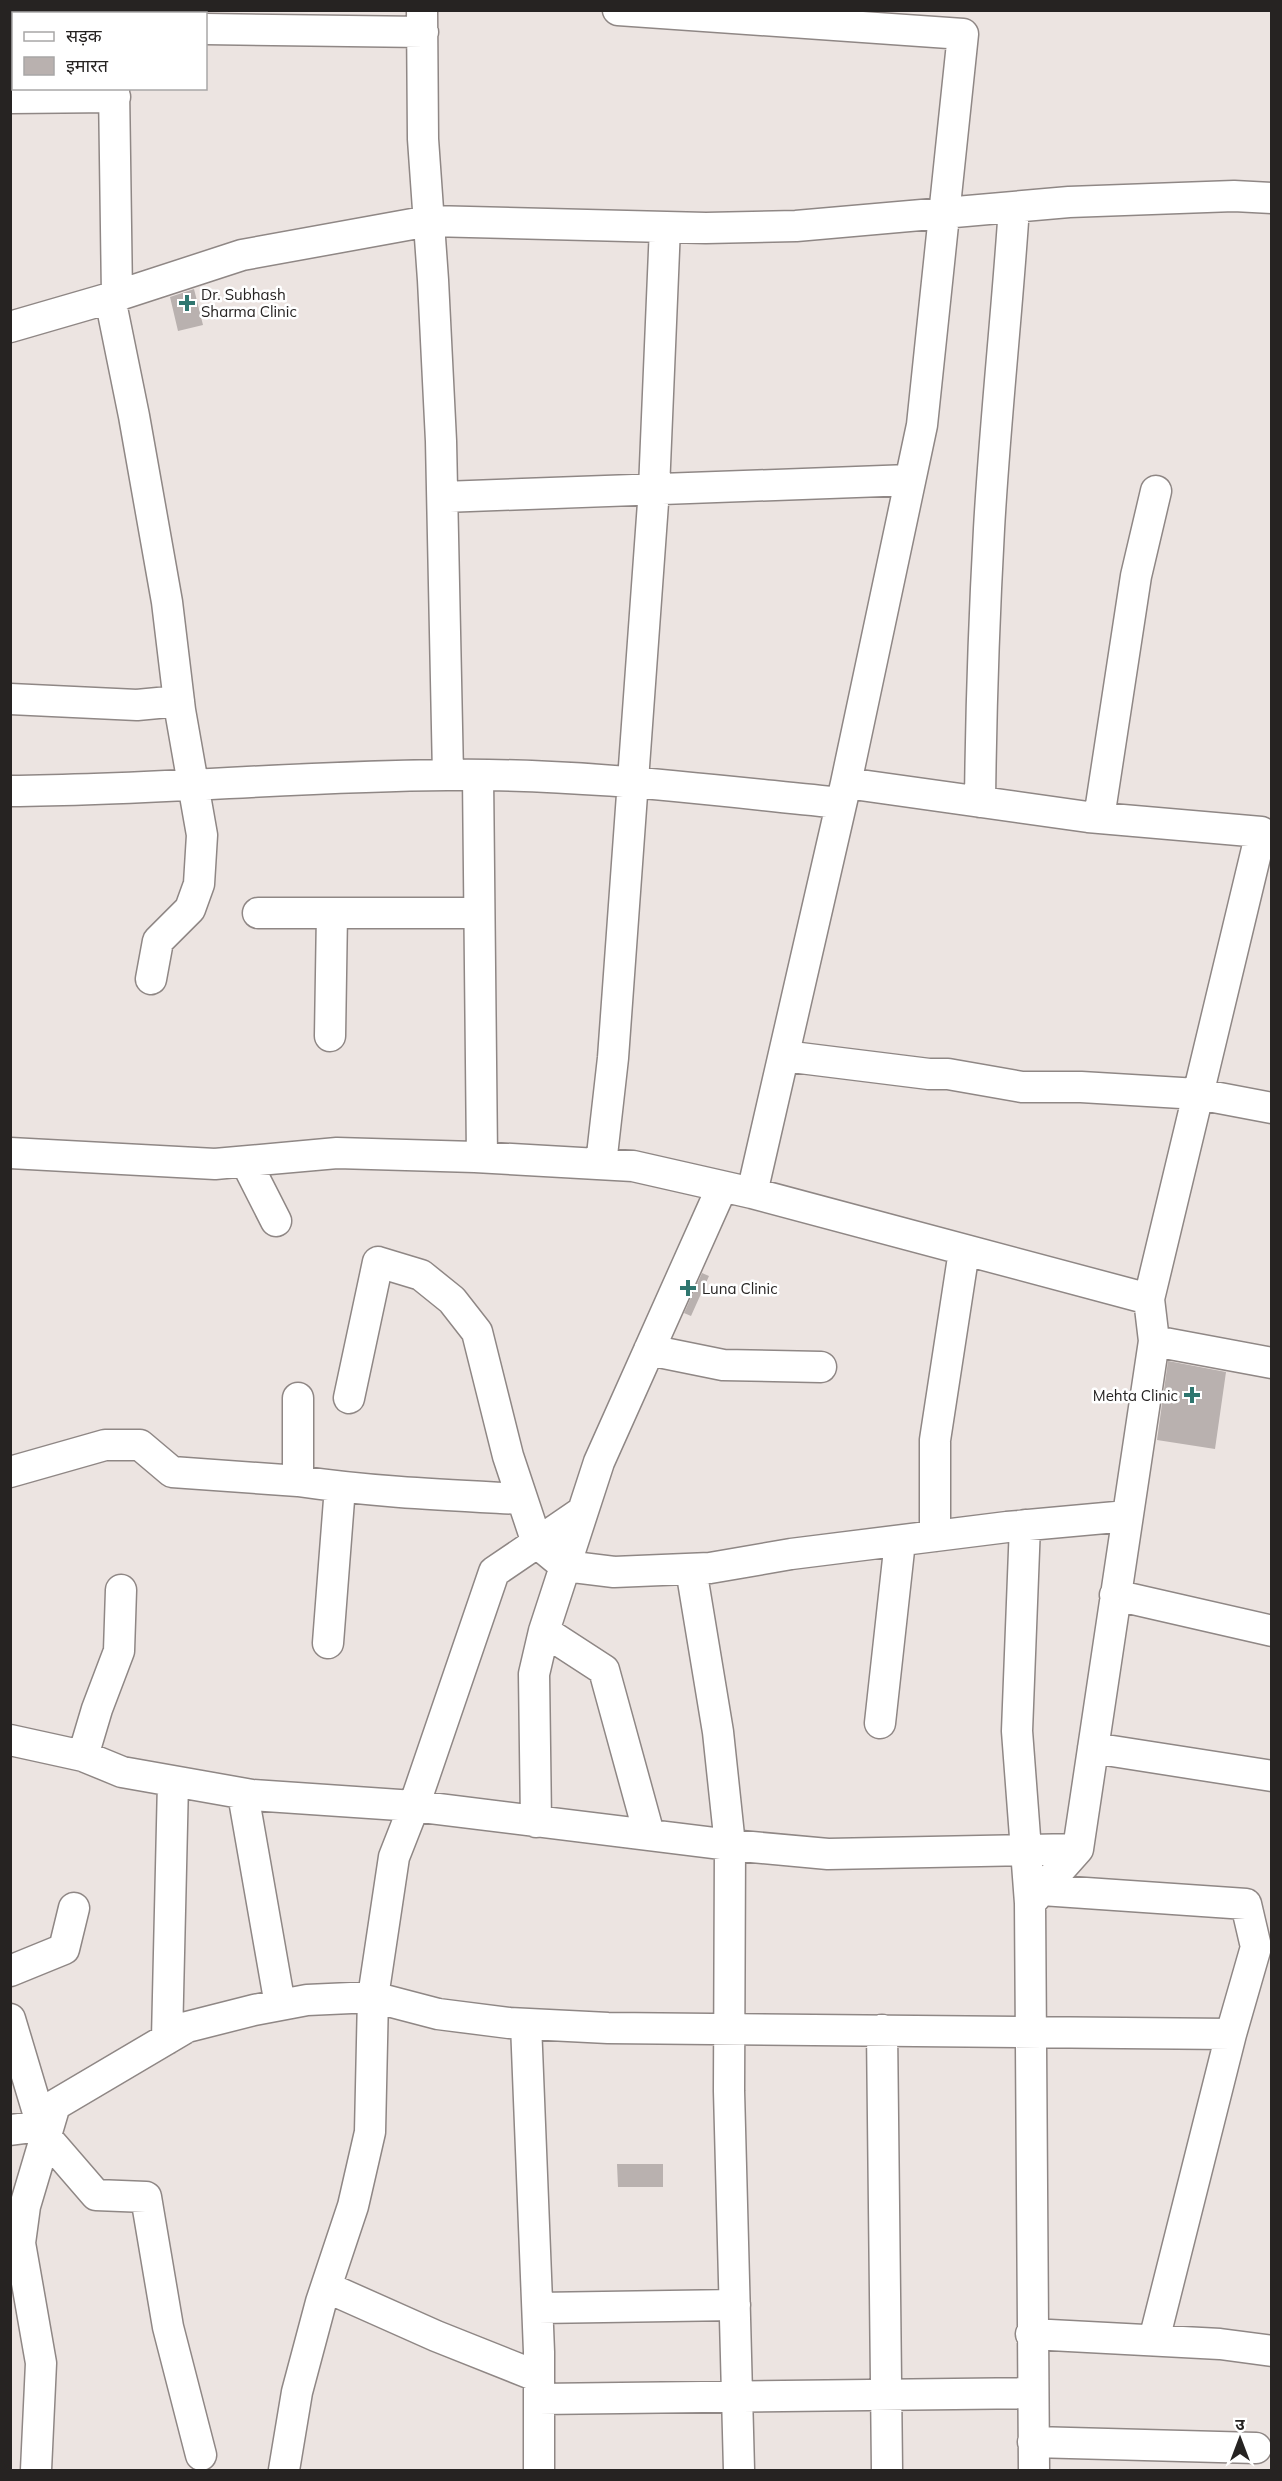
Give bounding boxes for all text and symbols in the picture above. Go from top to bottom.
legend [12,12,207,90]
text: सड़क [66,24,103,47]
text: इमारत [66,54,109,77]
place label: Dr. Subhash Sharma Clinic [201,285,297,321]
marker: Dr. Subhash Sharma Clinic [178,294,196,312]
marker: Luna Clinic [679,1279,697,1297]
place label: Luna Clinic [702,1279,778,1298]
place label: Mehta Clinic [1093,1386,1178,1405]
marker: Mehta Clinic [1183,1386,1201,1404]
north arrow [1210,2409,1270,2469]
text: उ [1235,2414,1245,2434]

